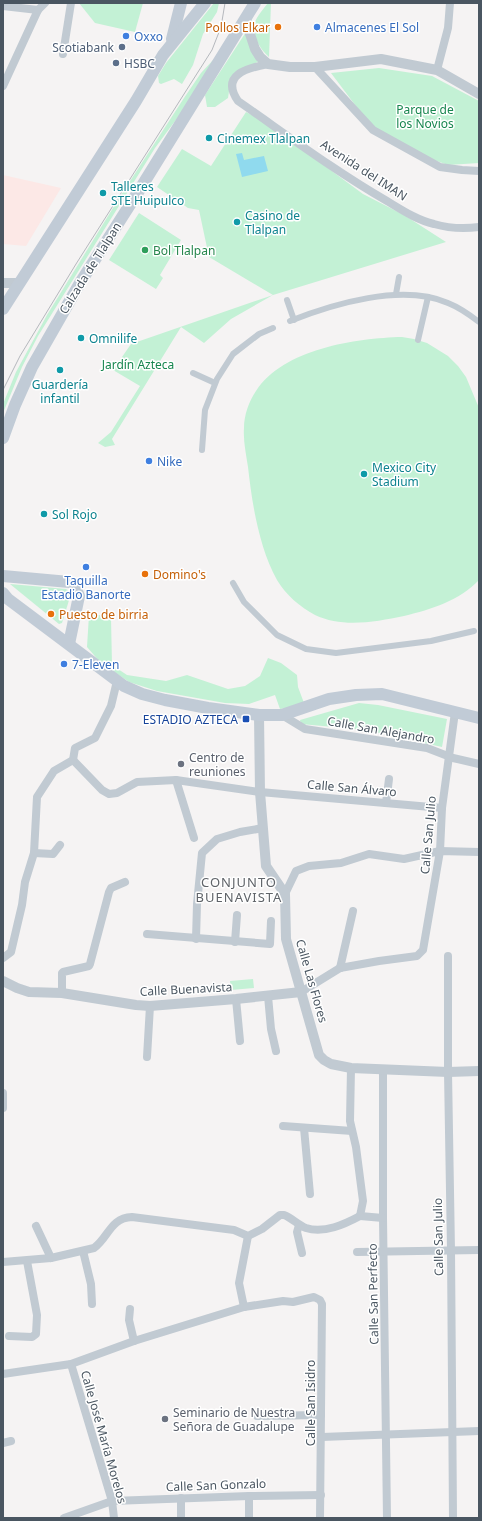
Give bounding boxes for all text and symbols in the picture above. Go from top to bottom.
place label: Pollos Elkar [205,19,270,36]
place label: Almacenes El Sol [325,19,419,36]
marker: Pollos Elkar [273,22,283,32]
marker: Almacenes El Sol [312,22,322,32]
place label: Oxxo [134,28,163,45]
marker: Oxxo [121,31,131,41]
place label: Scotiabank [52,39,115,56]
marker: Scotiabank [117,42,127,52]
place label: HSBC [124,55,155,72]
marker: HSBC [111,58,121,68]
park label: Parque de los Novios [396,101,454,132]
place label: Cinemex Tlalpan [217,130,310,147]
marker: Cinemex Tlalpan [204,133,214,143]
street label: Avenida del IMAN [317,136,411,204]
place label: Talleres STE Huipulco [111,178,184,209]
marker: Talleres STE Huipulco [98,188,108,198]
place label: Casino de Tlalpan [245,207,300,238]
marker: Casino de Tlalpan [232,217,242,227]
street label: Calzada de Tlalpan [55,219,125,317]
place label: Bol Tlalpan [153,242,215,259]
marker: Bol Tlalpan [140,245,150,255]
place label: Omnilife [89,330,137,347]
marker: Omnilife [76,333,86,343]
park label: Jardín Azteca [101,356,174,373]
marker: Guardería infantil [55,365,65,375]
place label: Guardería infantil [32,376,88,407]
place label: Nike [157,453,183,470]
marker: Nike [144,456,154,466]
place label: Mexico City Stadium [372,459,437,490]
marker: Mexico City Stadium [359,469,369,479]
place label: Sol Rojo [52,506,97,523]
marker: Sol Rojo [39,509,49,519]
marker: Taquilla Estadio Banorte [81,562,91,572]
place label: Domino's [153,566,206,583]
marker: Domino's [140,569,150,579]
place label: Taquilla Estadio Banorte [41,572,131,603]
place label: Puesto de birria [59,606,148,623]
marker: Puesto de birria [46,609,56,619]
place label: 7-Eleven [72,656,119,673]
marker: 7-Eleven [59,659,69,669]
place label: ESTADIO AZTECA [143,711,238,728]
street label: Calle San Alejandro [326,712,436,748]
marker: ESTADIO AZTECA [241,714,251,724]
place label: Centro de reuniones [189,749,246,780]
marker: Centro de reuniones [176,759,186,769]
street label: Calle San Álvaro [307,776,397,800]
street label: Calle San Julio [416,795,440,875]
district label: CONJUNTO BUENAVISTA [196,873,282,906]
street label: Calle Las Flores [292,937,332,1025]
street label: Calle Buenavista [139,978,233,1000]
street label: Calle San Julio [429,1198,447,1276]
street label: Calle San Perfecto [364,1243,382,1345]
street label: Calle San Isidro [302,1360,319,1446]
street label: Calle José María Morelos [77,1368,131,1506]
place label: Seminario de Nuestra Señora de Guadalupe [173,1404,295,1435]
marker: Seminario de Nuestra Señora de Guadalupe [160,1414,170,1424]
street label: Calle San Gonzalo [166,1475,266,1495]

